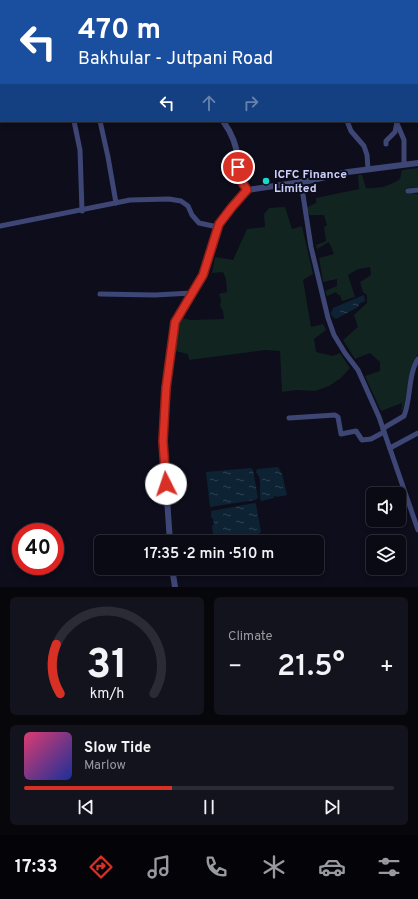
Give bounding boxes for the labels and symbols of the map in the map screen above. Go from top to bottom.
pin [221,150,255,184]
place label: ICFC Finance Limited [274,167,347,197]
marker: ICFC Finance Limited [261,176,271,186]
position arrow [145,463,187,505]
speed limit sign: 40 [12,523,64,575]

